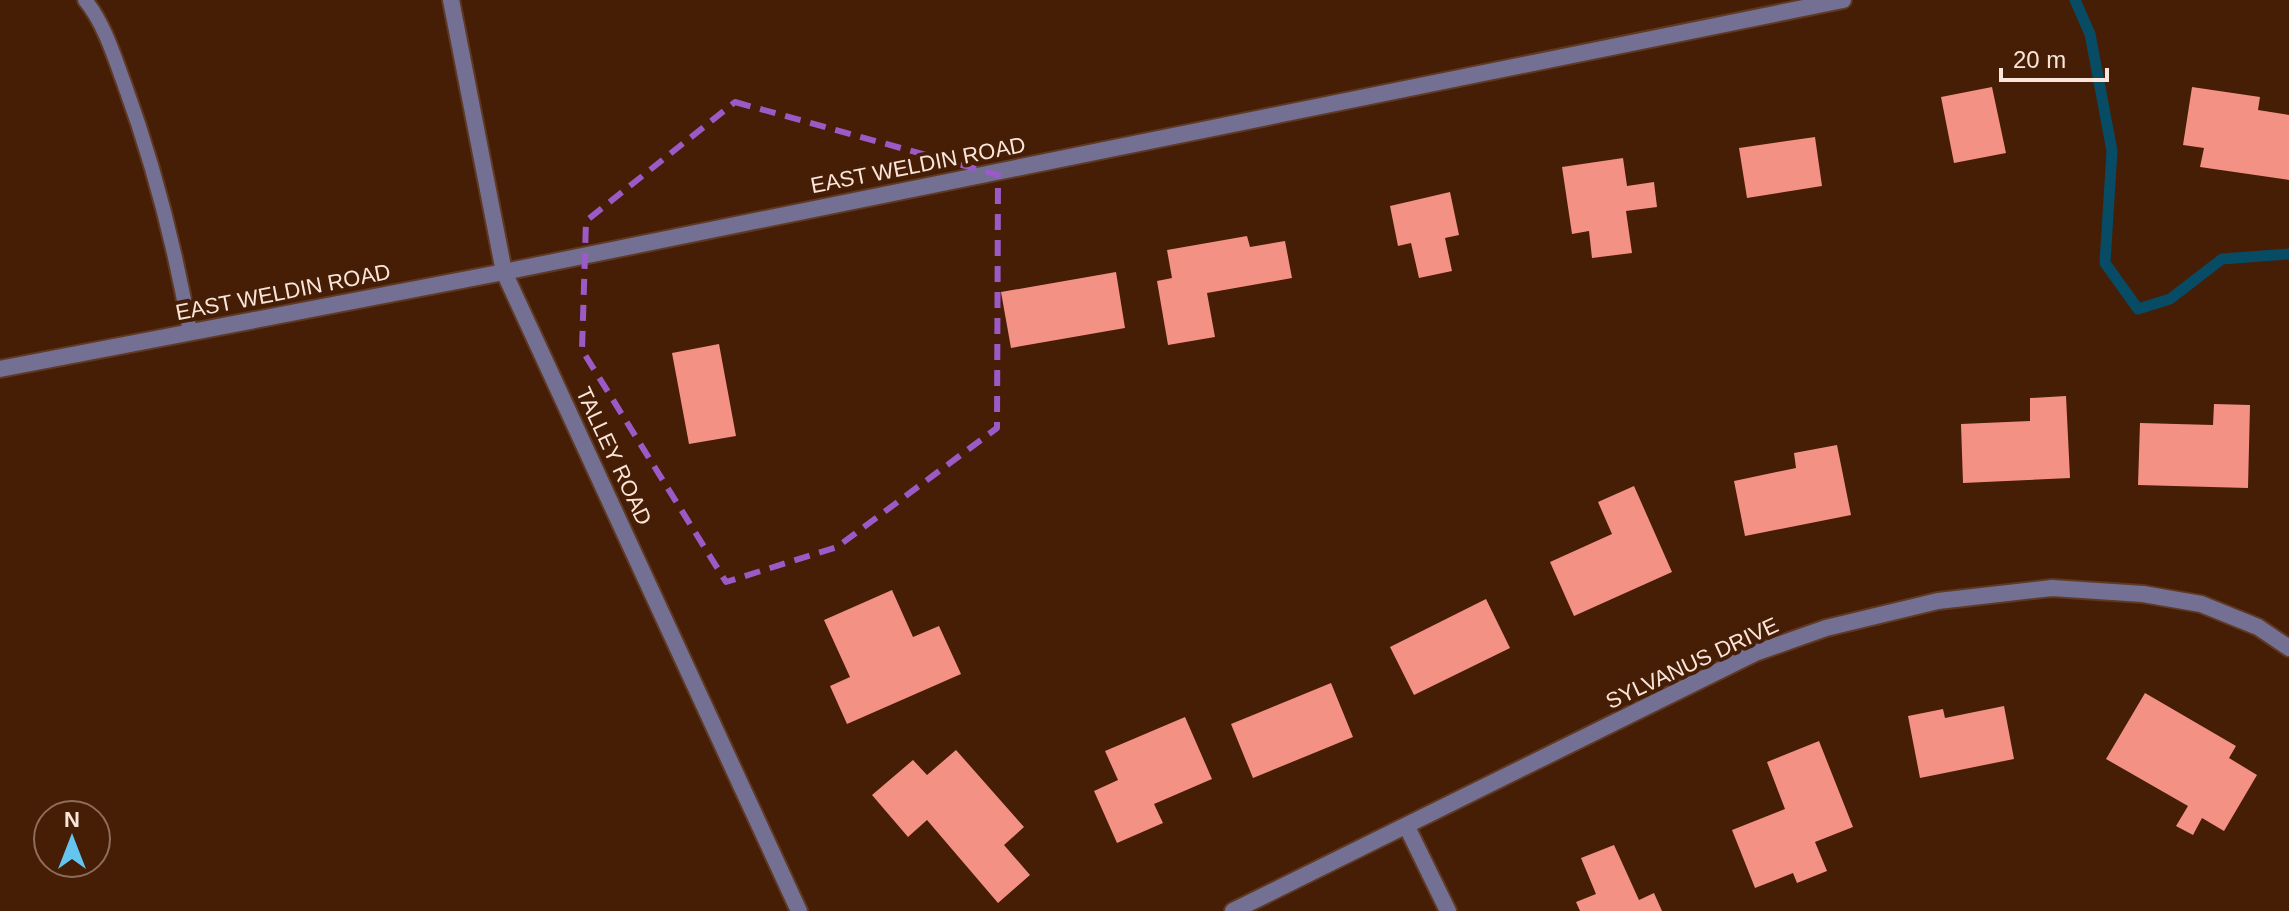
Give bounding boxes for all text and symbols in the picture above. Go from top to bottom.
scale bar [2001,32,2107,82]
text: 20 m [2013,46,2066,73]
street label: EAST WELDIN ROAD [808,132,1028,198]
street label: EAST WELDIN ROAD [173,259,393,325]
street label: TALLEY ROAD [571,383,657,529]
street label: SYLVANUS DRIVE [1602,612,1782,714]
north arrow [32,799,112,879]
text: N [64,807,80,832]

